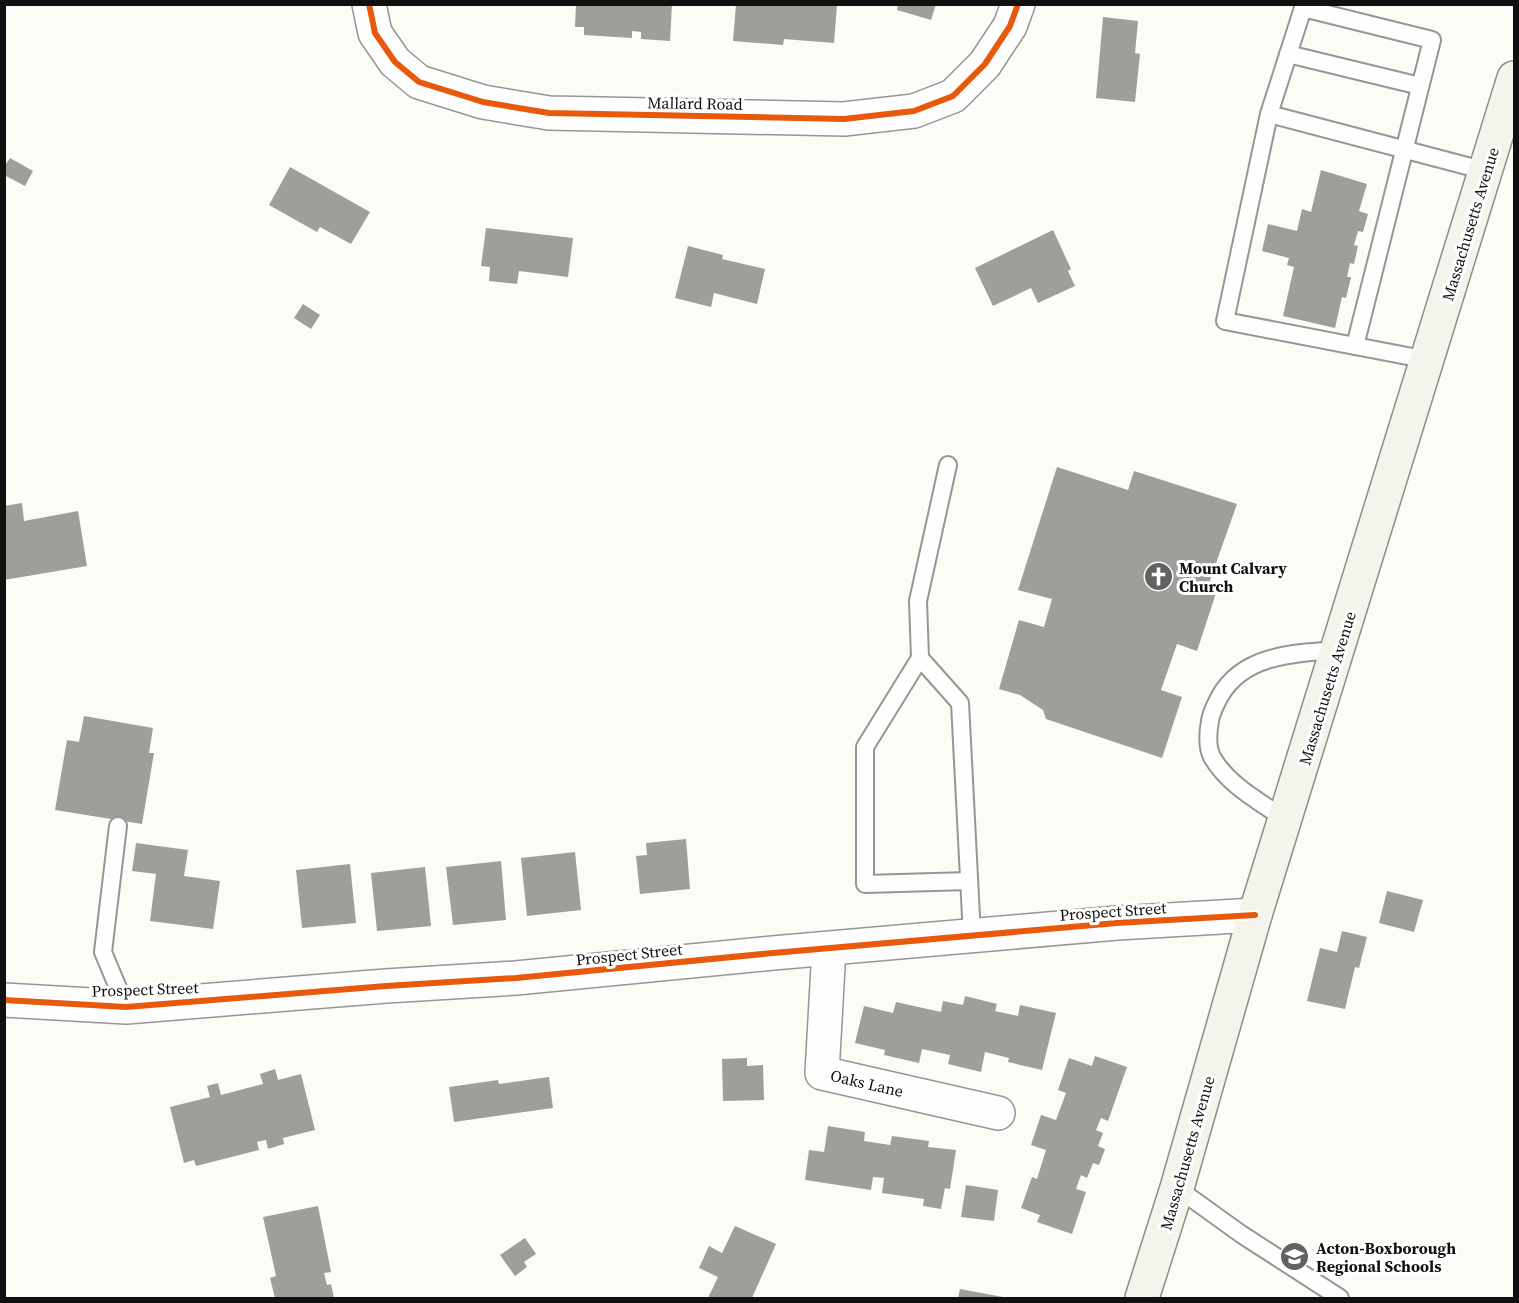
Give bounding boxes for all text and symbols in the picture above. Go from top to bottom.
street label: Mallard Road [647,91,743,115]
street label: Massachusetts Avenue [1436,144,1504,304]
place label: Mount Calvary Church [1179,557,1287,597]
church icon: Mount Calvary Church [1142,561,1174,593]
street label: Massachusetts Avenue [1293,608,1361,768]
street label: Prospect Street [1059,896,1168,926]
street label: Prospect Street [575,937,684,971]
street label: Prospect Street [91,976,200,1002]
street label: Oaks Lane [828,1064,906,1102]
street label: Massachusetts Avenue [1154,1073,1220,1233]
place label: Acton-Boxborough Regional Schools [1316,1237,1456,1277]
school or university icon: Acton-Boxborough Regional Schools [1279,1241,1311,1273]

